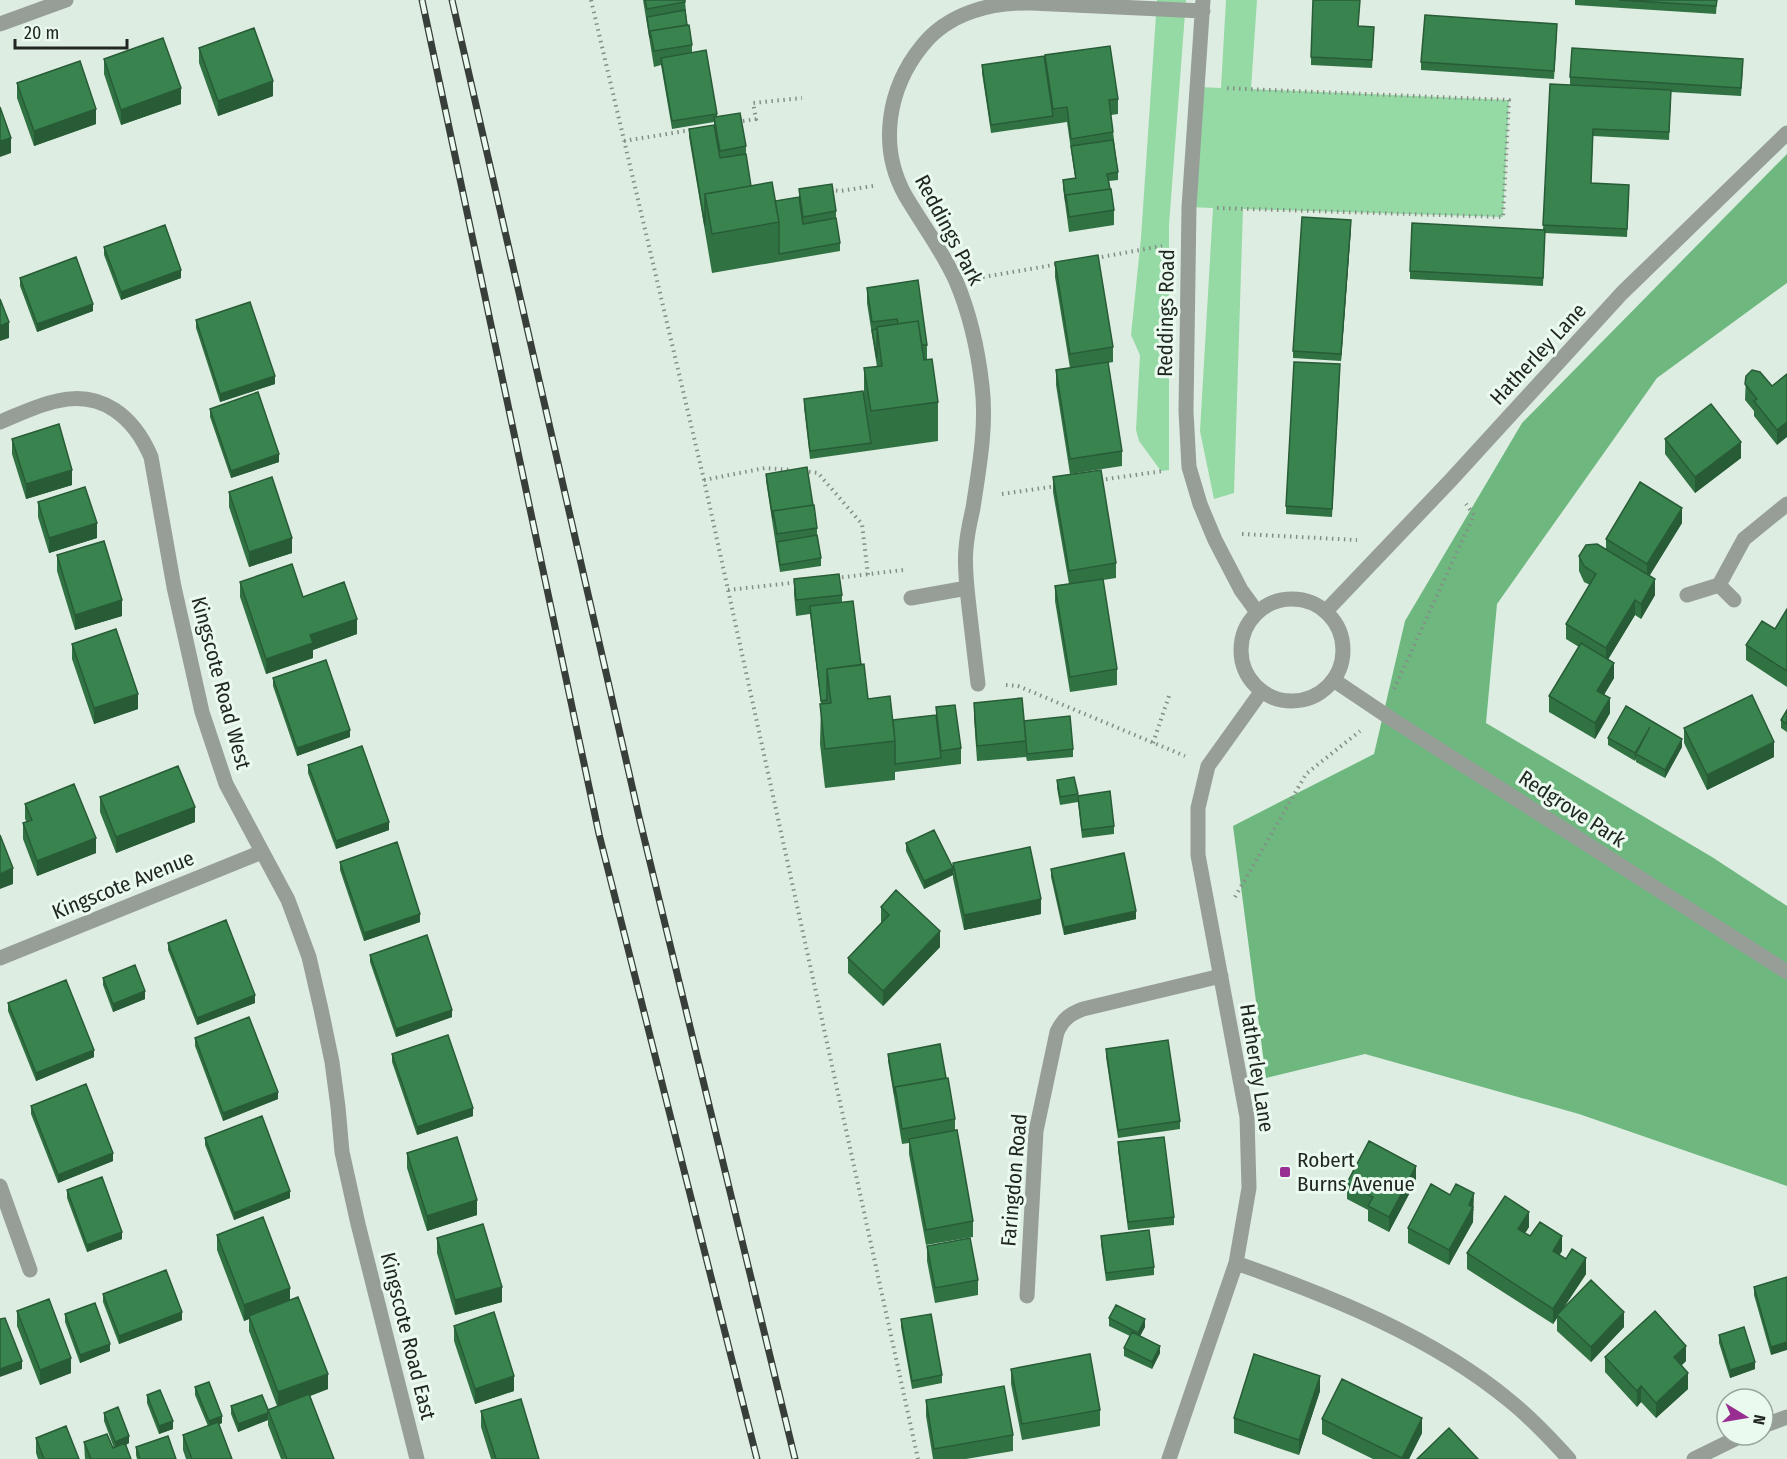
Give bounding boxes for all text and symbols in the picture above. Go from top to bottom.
scale bar [15,12,128,50]
text: 20 m [24,22,59,44]
street label: Reddings Park [909,170,989,290]
street label: Reddings Road [1152,249,1180,377]
street label: Hatherley Lane [1484,298,1592,410]
street label: Kingscote Road West [185,594,257,772]
street label: Redgrove Park [1514,765,1631,853]
street label: Kingscote Avenue [48,845,198,925]
street label: Hatherley Lane [1234,1002,1280,1134]
street label: Faringdon Road [995,1112,1033,1248]
place label: Robert Burns Avenue [1297,1147,1415,1197]
marker: Robert Burns Avenue [1278,1165,1292,1179]
street label: Kingscote Road East [375,1250,441,1423]
north arrow [1715,1387,1775,1447]
text: N [1749,1413,1769,1426]

